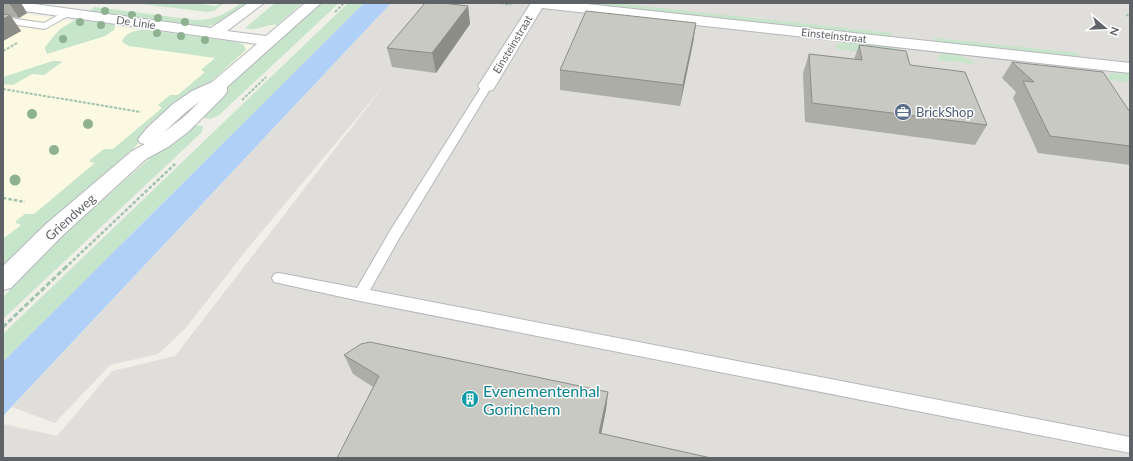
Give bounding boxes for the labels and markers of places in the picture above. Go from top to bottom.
office icon: BrickShop [893,102,913,122]
place label: BrickShop [916,104,974,120]
place label: Evenementenhal Gorinchem [483,381,600,418]
building icon: Evenementenhal Gorinchem [460,389,480,409]

